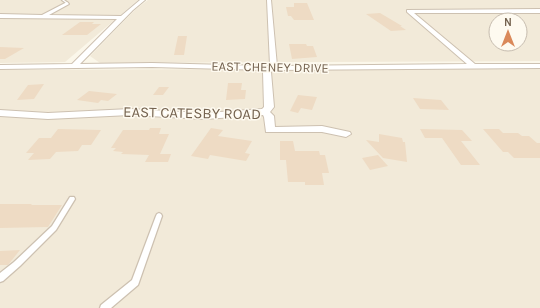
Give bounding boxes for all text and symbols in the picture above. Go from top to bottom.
north arrow [488,12,528,52]
text: N [504,16,512,29]
street label: EAST CHENEY DRIVE [211,58,329,76]
street label: EAST CATESBY ROAD [123,103,261,123]

